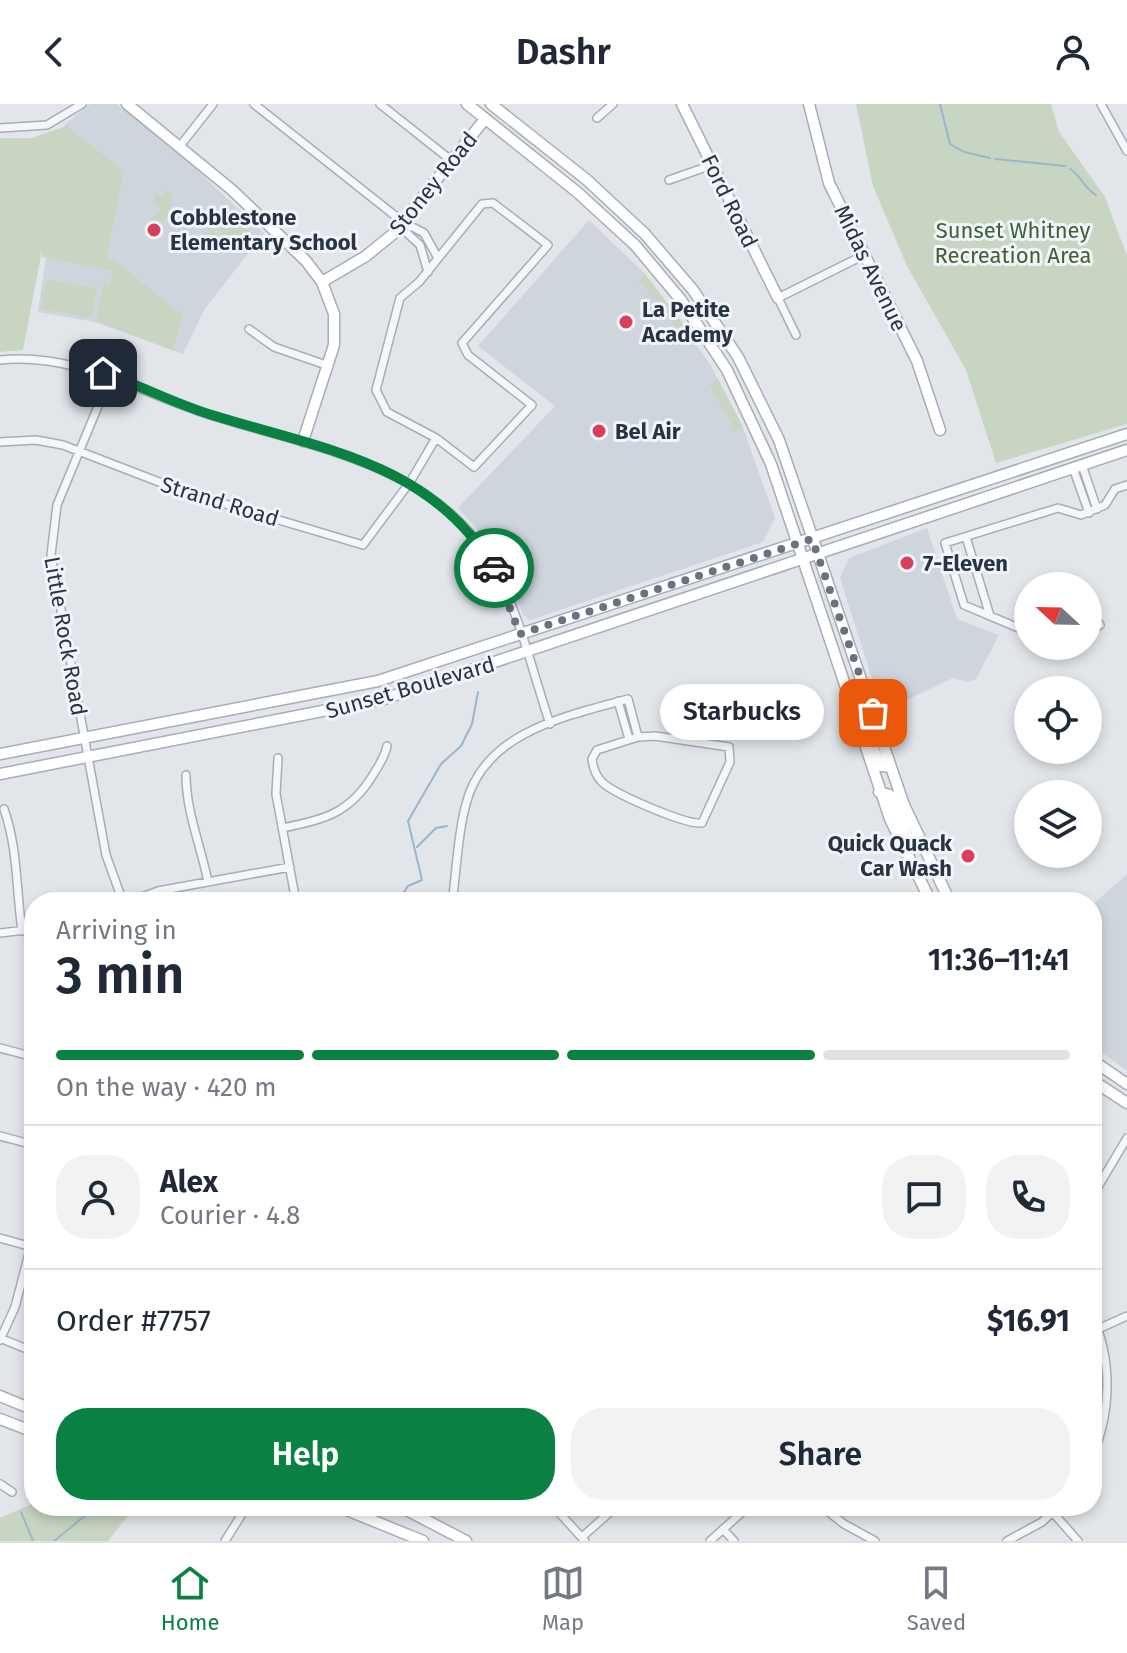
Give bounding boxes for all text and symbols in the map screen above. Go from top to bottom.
icon: back [32,30,76,74]
text: Dashr [516,30,611,74]
icon: person [1051,30,1095,74]
street label: Stoney Road [384,126,483,240]
street label: Ford Road [695,150,764,252]
street label: Midas Avenue [828,201,913,336]
place label: Cobblestone Elementary School [170,204,358,256]
park label: Sunset Whitney Recreation Area [935,217,1091,269]
marker: Cobblestone Elementary School [145,221,163,239]
place label: La Petite Academy [641,296,733,348]
marker: La Petite Academy [617,313,635,331]
pin [69,339,137,407]
icon: home [81,351,125,395]
place label: Bel Air [615,418,681,445]
marker: Bel Air [590,422,608,440]
street label: Strand Road [157,471,282,532]
courier [454,528,534,608]
icon: car [472,546,516,590]
place label: 7-Eleven [923,550,1008,577]
street label: Little Rock Road [38,554,93,718]
marker: 7-Eleven [898,554,916,572]
north arrow [1014,572,1102,660]
map controls [1014,572,1102,868]
street label: Sunset Boulevard [323,650,498,724]
button: locate [1014,676,1102,764]
pin [839,679,907,747]
callout: Starbucks [661,685,825,741]
icon: bag [851,691,895,735]
text: Starbucks [683,696,801,727]
button: layers [1014,780,1102,868]
place label: Quick Quack Car Wash [828,830,953,882]
marker: Quick Quack Car Wash [959,847,977,865]
text: Arriving in [56,915,177,946]
text: 11:36–11:41 [928,942,1070,978]
text: 3 min [56,944,184,1007]
text: On the way · 420 m [56,1072,277,1103]
button: person [56,1155,140,1239]
button: chat [882,1155,966,1239]
button: phone [986,1155,1070,1239]
text: Alex [160,1164,218,1200]
text: Courier · 4.8 [160,1200,300,1231]
text: Order #7757 [56,1303,211,1339]
text: $16.91 [987,1303,1070,1339]
button: Help [56,1408,555,1500]
button: Share [571,1408,1070,1500]
tab: Home [161,1561,219,1636]
tab: Map [541,1561,585,1636]
tab: Saved [907,1561,966,1636]

